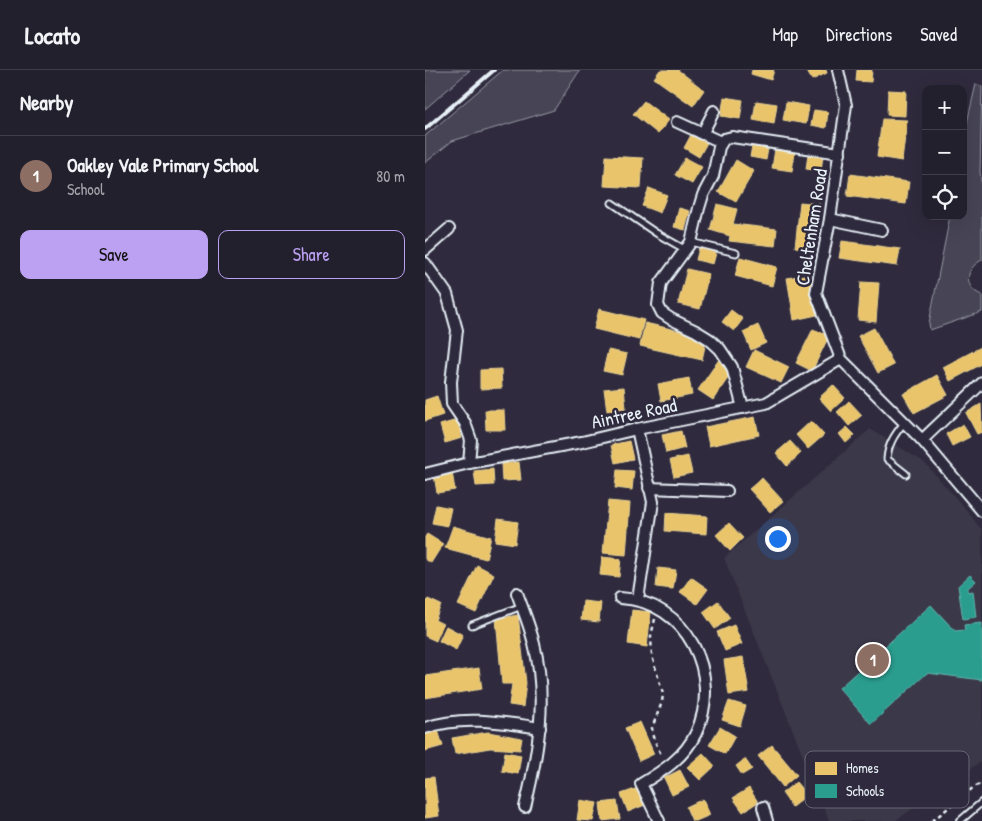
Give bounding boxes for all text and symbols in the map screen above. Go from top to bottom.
text: Locato [25,19,80,51]
text: Map [773,22,798,47]
text: Directions [826,22,892,47]
text: Saved [920,22,957,47]
map controls [922,85,967,220]
button: + [922,85,967,130]
text: Nearby [20,88,73,117]
button: − [922,130,967,175]
text: Oakley Vale Primary School [67,152,258,178]
text: 1 [33,165,39,187]
text: 80 m [376,165,405,187]
street label: Cheltenham Road [789,166,833,287]
button: locate [922,175,967,220]
text: School [67,178,104,200]
button: Save [20,230,208,279]
button: Share [218,230,405,279]
street label: Aintree Road [589,391,680,435]
your location [765,526,791,552]
pin: 1 [857,641,889,679]
legend [805,751,969,808]
text: Homes [846,758,879,777]
text: Schools [846,781,884,800]

